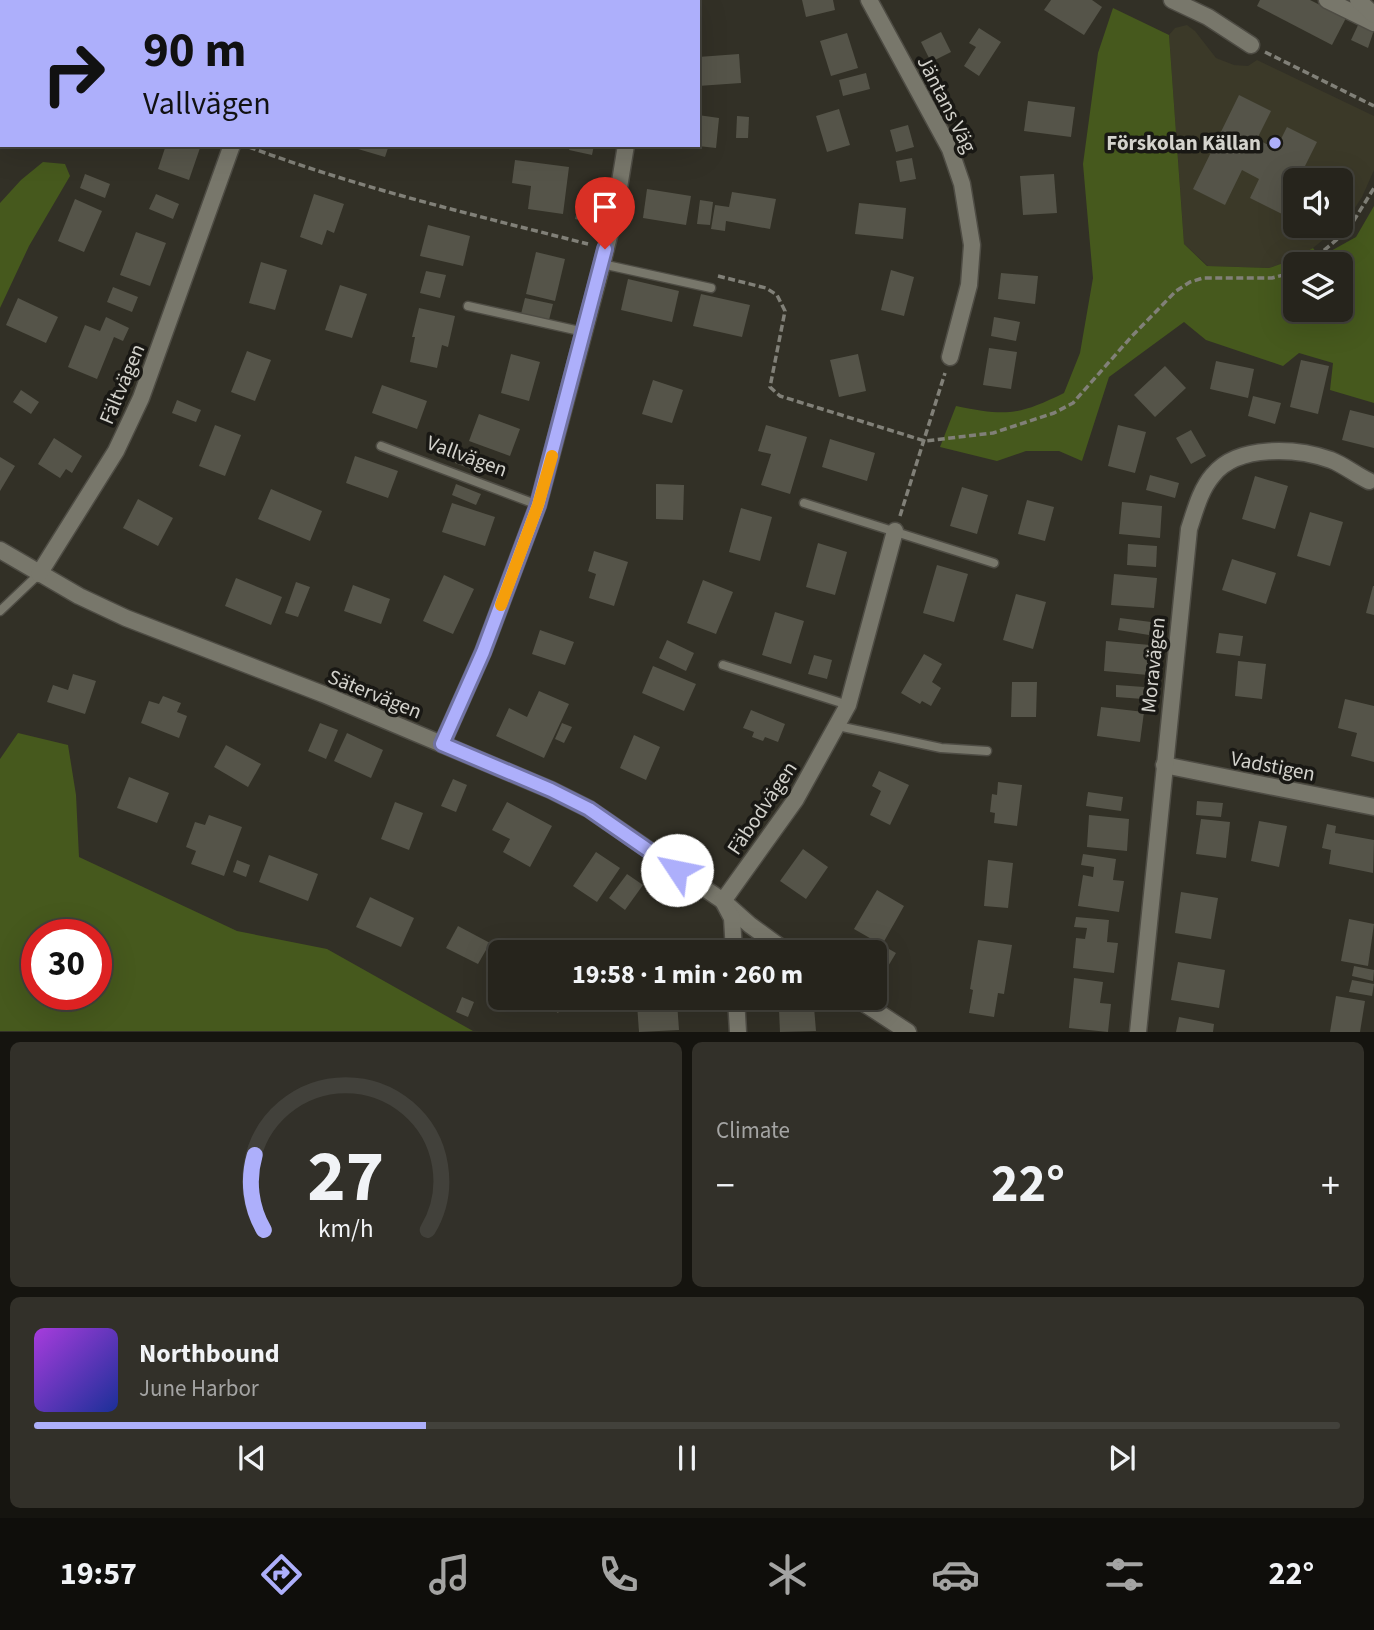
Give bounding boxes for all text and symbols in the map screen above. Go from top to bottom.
text: 90 m [143,16,247,86]
icon: right [28,28,119,119]
street label: Jäntans Väg [910,50,984,158]
text: Vallvägen [143,81,271,127]
place label: Förskolan Källan [1106,128,1261,158]
marker: Förskolan Källan [1267,135,1283,151]
map controls [1283,168,1353,322]
button: sound [1283,168,1353,238]
pin [575,177,635,249]
icon: arrive [586,188,624,226]
button: layers [1283,252,1353,322]
street label: Fältvägen [92,339,152,429]
street label: Vallvägen [422,428,512,484]
street label: Moravägen [1133,616,1173,714]
street label: Sätervägen [324,662,426,726]
street label: Vadstigen [1228,743,1318,789]
street label: Fäbodvägen [720,755,804,861]
position arrow [640,833,714,907]
speed limit sign: 30 [21,919,112,1010]
text: 19:58 · 1 min · 260 m [572,956,803,993]
text: Climate [716,1114,790,1147]
text: 27 [308,1126,384,1230]
text: 22° [991,1148,1065,1222]
text: − [716,1159,735,1213]
text: + [1321,1159,1340,1213]
text: km/h [318,1211,374,1247]
text: Northbound [139,1335,280,1372]
text: June Harbor [139,1372,259,1405]
icon: previous [233,1439,271,1477]
icon: pause [668,1439,706,1477]
icon: next [1103,1439,1141,1477]
icon: directions [257,1550,306,1599]
icon: music [425,1550,474,1599]
icon: phone [594,1550,643,1599]
icon: climate [763,1550,812,1599]
icon: car [931,1550,980,1599]
icon: filters [1100,1550,1149,1599]
text: 19:57 [60,1551,137,1597]
text: 22° [1269,1551,1314,1597]

